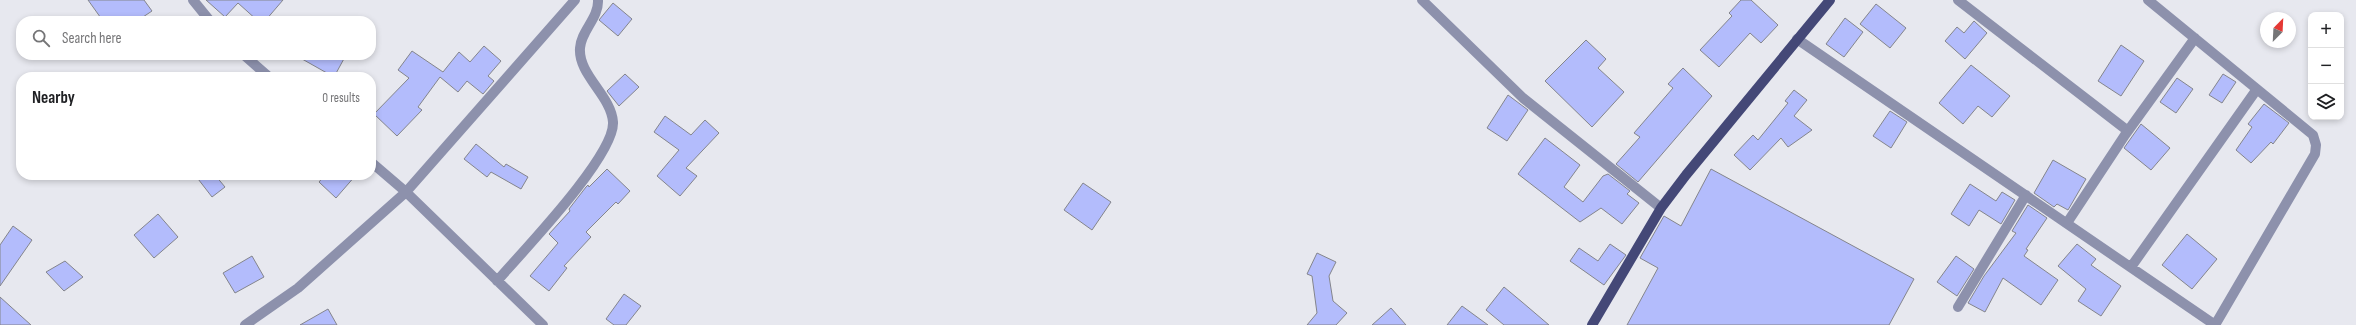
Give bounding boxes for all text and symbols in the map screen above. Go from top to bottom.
north arrow [2260,12,2296,48]
map controls [2308,12,2344,120]
button: + [2308,12,2344,48]
search box [16,16,376,60]
icon: search [30,27,52,49]
text: Search here [62,29,122,48]
button: − [2308,48,2344,84]
button: layers [2308,84,2344,120]
text: Nearby [32,88,75,108]
text: 0 results [322,90,360,106]

